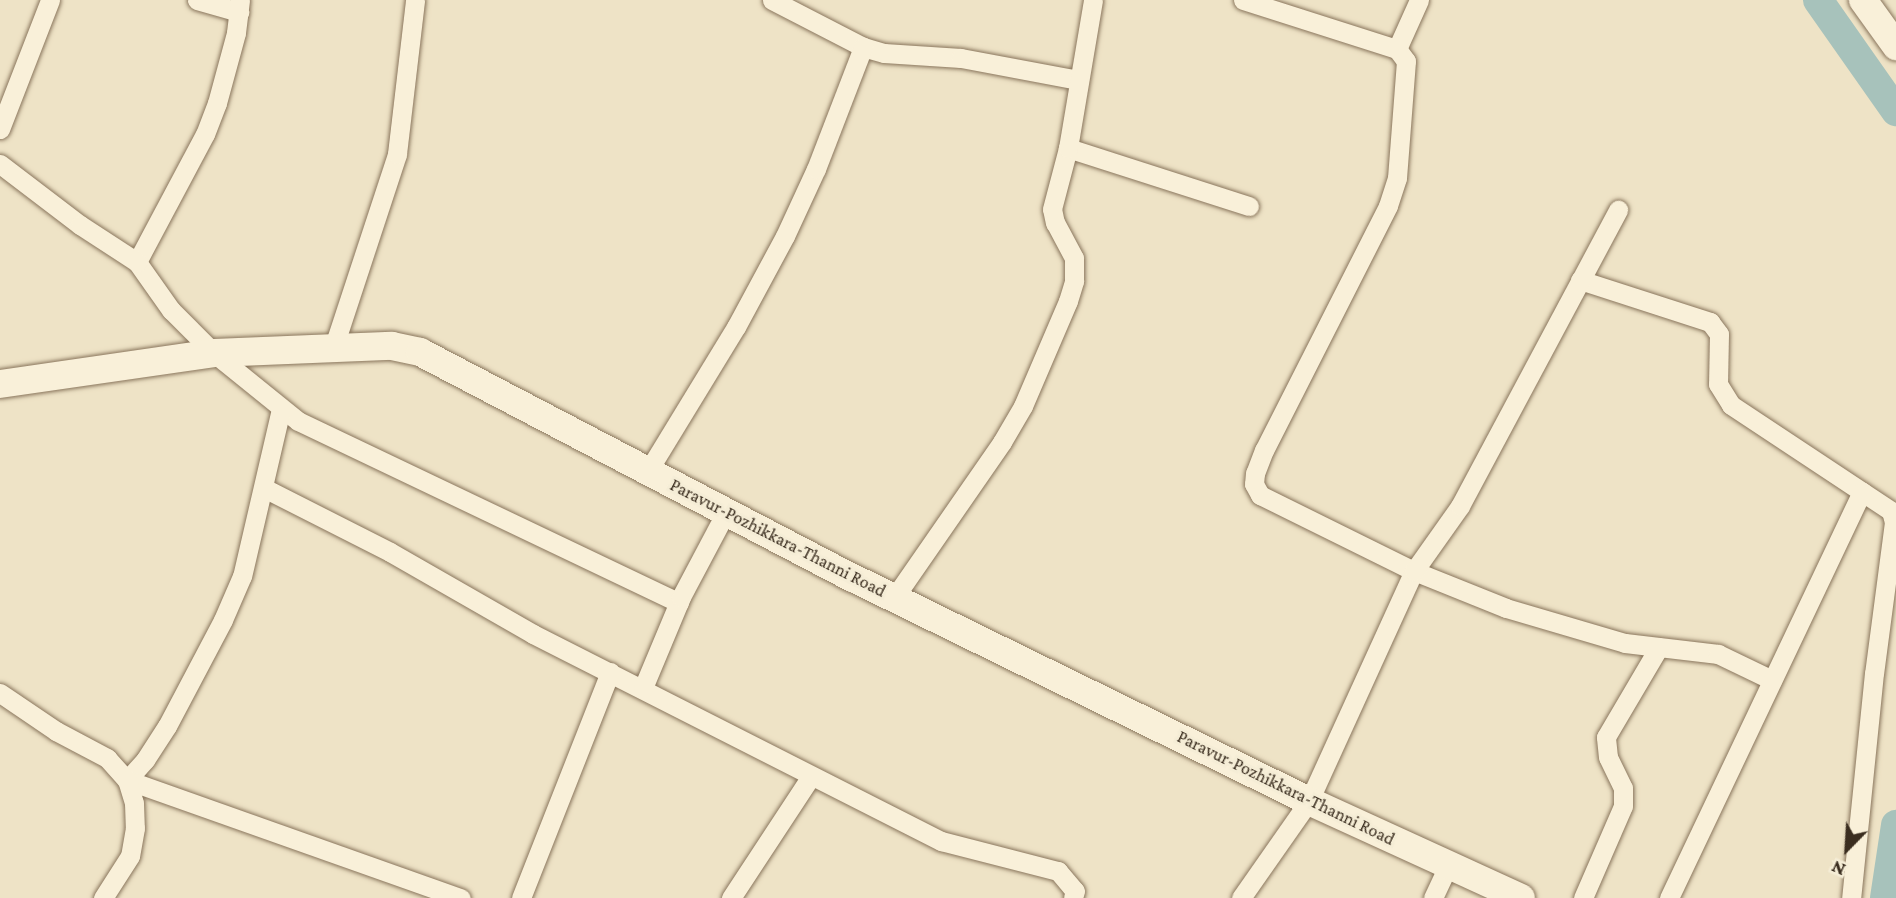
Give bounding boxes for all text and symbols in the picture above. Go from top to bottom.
street label: Paravur-Pozhikkara-Thanni Road [666,474,890,602]
street label: Paravur-Pozhikkara-Thanni Road [1174,726,1398,850]
north arrow [1812,814,1882,884]
text: N [1828,856,1848,881]

